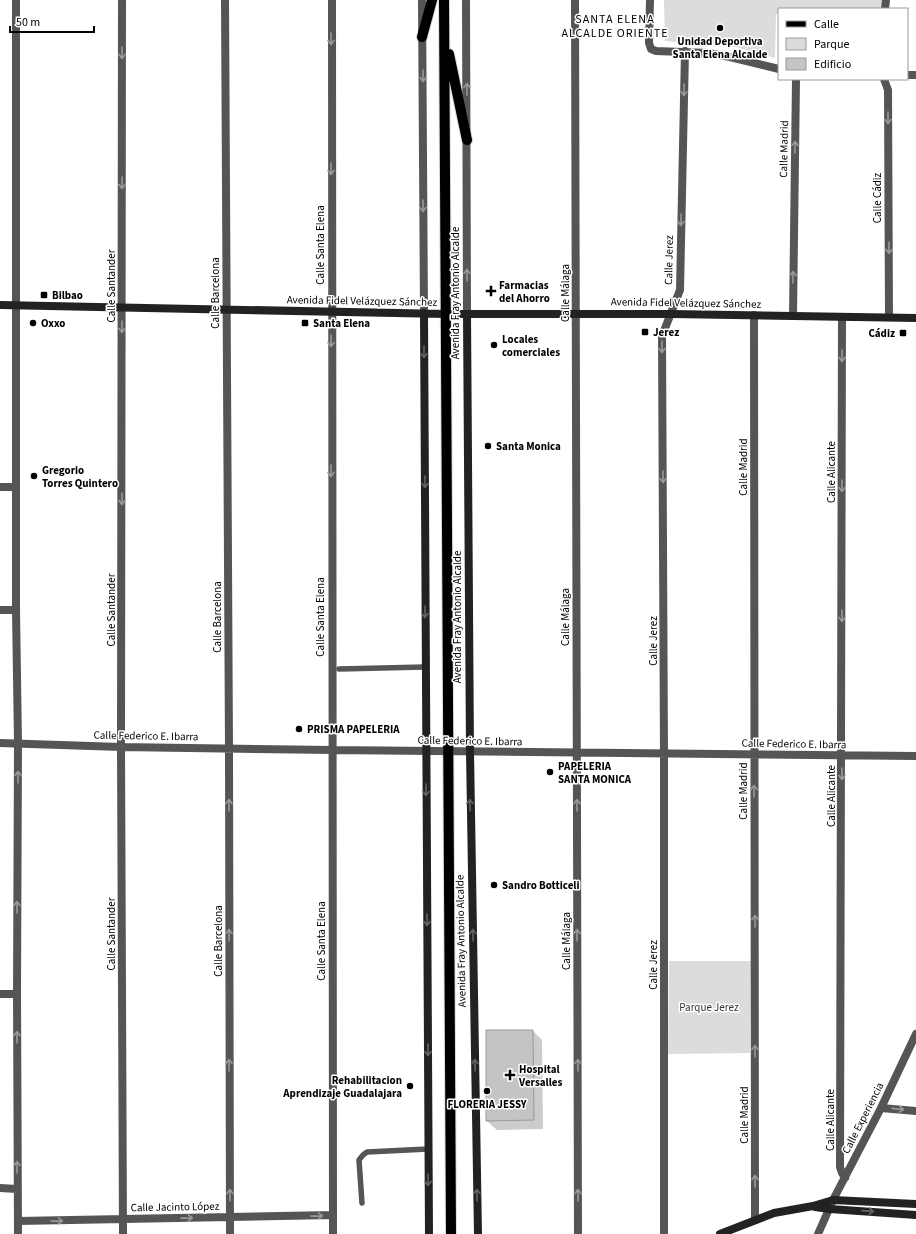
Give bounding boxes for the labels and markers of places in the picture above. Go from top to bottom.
marker: Unidad Deportiva Santa Elena Alcalde [715,23,725,33]
place label: Unidad Deportiva Santa Elena Alcalde [673,34,768,62]
place label: Farmacias del Ahorro [499,278,550,306]
marker: Farmacias del Ahorro [486,286,496,296]
place label: Bilbao [52,288,83,303]
marker: Bilbao [39,290,49,300]
place label: Oxxo [41,316,65,331]
place label: Santa Elena [313,316,370,331]
marker: Oxxo [28,318,38,328]
marker: Santa Elena [300,318,310,328]
place label: Jerez [653,325,679,340]
place label: Cádiz [868,326,895,341]
marker: Jerez [640,327,650,337]
marker: Cádiz [898,328,908,338]
place label: Locales comerciales [502,332,560,360]
marker: Locales comerciales [489,340,499,350]
place label: Santa Monica [496,439,561,454]
marker: Santa Monica [483,441,493,451]
place label: Gregorio Torres Quintero [42,463,118,491]
marker: Gregorio Torres Quintero [29,471,39,481]
place label: PRISMA PAPELERIA [307,722,400,737]
marker: PRISMA PAPELERIA [294,724,304,734]
place label: PAPELERIA SANTA MONICA [558,759,632,787]
marker: PAPELERIA SANTA MONICA [545,767,555,777]
place label: Sandro Botticeli [502,878,580,893]
marker: Sandro Botticeli [489,880,499,890]
place label: Hospital Versalles [518,1062,563,1090]
marker: Hospital Versalles [504,1069,516,1081]
place label: Rehabilitacion Aprendizaje Guadalajara [282,1073,402,1101]
marker: Rehabilitacion Aprendizaje Guadalajara [405,1081,415,1091]
marker: FLORERIA JESSY [482,1086,492,1096]
place label: FLORERIA JESSY [447,1097,527,1112]

